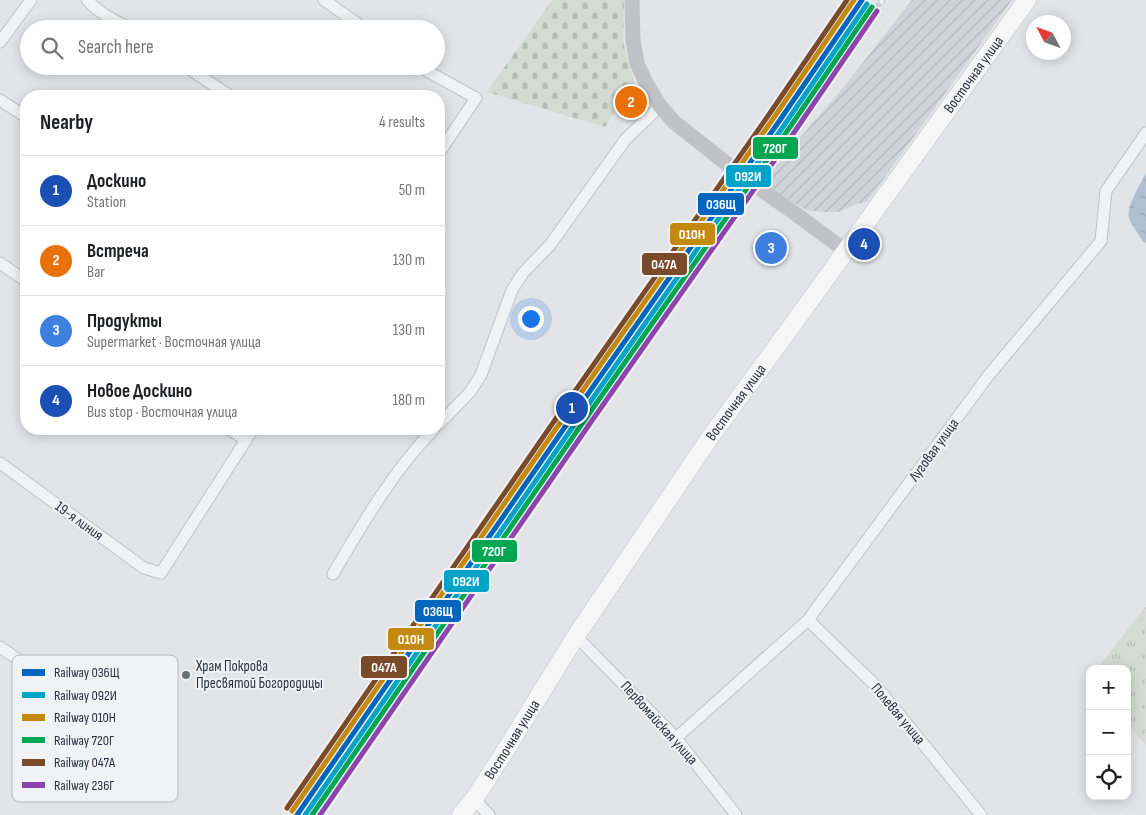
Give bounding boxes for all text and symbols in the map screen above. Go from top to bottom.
north arrow [1026,15,1071,60]
search box [20,20,445,75]
street label: Восточная улица [939,32,1008,117]
icon: search [38,34,66,62]
text: Search here [78,36,154,59]
pin: 2 [615,83,647,121]
text: Nearby [40,110,93,135]
text: 4 results [379,113,425,132]
line badge: 720Г [752,136,799,160]
text: 720Г [763,140,788,157]
line badge: 092И [725,164,772,188]
text: 092И [735,168,761,185]
text: Доскино [87,170,146,193]
text: 1 [53,181,59,200]
text: 50 m [399,181,425,200]
line badge: 036Щ [697,192,745,216]
text: Station [87,193,126,212]
text: 036Щ [706,196,737,213]
line badge: 010Н [669,222,716,246]
pin: 4 [848,225,880,263]
text: 010Н [679,226,705,243]
pin: 3 [755,229,787,267]
text: Встреча [87,240,149,263]
text: 2 [52,251,60,270]
text: 130 m [393,251,425,270]
line badge: 047А [641,252,688,276]
text: 047А [651,256,677,273]
text: Bar [87,263,105,282]
your location [518,306,544,332]
text: Продукты [87,310,162,333]
text: 3 [52,321,60,340]
text: 130 m [393,321,425,340]
text: Supermarket · Восточная улица [87,333,261,352]
street label: Восточная улица [701,360,770,444]
text: Новое Доскино [87,380,192,403]
pin: 1 [556,389,588,427]
text: 4 [52,391,60,410]
text: 180 m [392,391,425,410]
text: Bus stop · Восточная улица [87,403,237,422]
street label: Луговая улица [904,415,963,486]
street label: 19-я линия [51,497,107,545]
line badge: 720Г [471,539,518,563]
text: 720Г [482,543,507,560]
line badge: 092И [443,569,490,593]
text: 092И [453,573,479,590]
line badge: 036Щ [414,599,462,623]
text: 036Щ [423,603,454,620]
line badge: 010Н [387,627,435,651]
text: 010Н [398,631,424,648]
legend [12,655,178,802]
line badge: 047А [360,655,408,679]
place label: Храм Покрова Пресвятой Богородицы [195,657,323,693]
text: 047А [371,659,397,676]
text: Railway 036Щ [54,664,120,681]
map controls [1086,665,1131,800]
button: + [1086,665,1131,710]
marker: Храм Покрова Пресвятой Богородицы [180,669,192,681]
street label: Первомайская улица [616,677,702,769]
street label: Полевая улица [867,679,929,749]
text: Railway 092И [54,687,117,704]
street label: Восточная улица [480,696,544,783]
text: Railway 010Н [54,709,116,726]
button: − [1086,710,1131,755]
text: Railway 720Г [54,732,114,749]
text: Railway 047А [54,754,116,771]
button: locate [1086,755,1131,800]
text: Railway 236Г [54,777,114,794]

